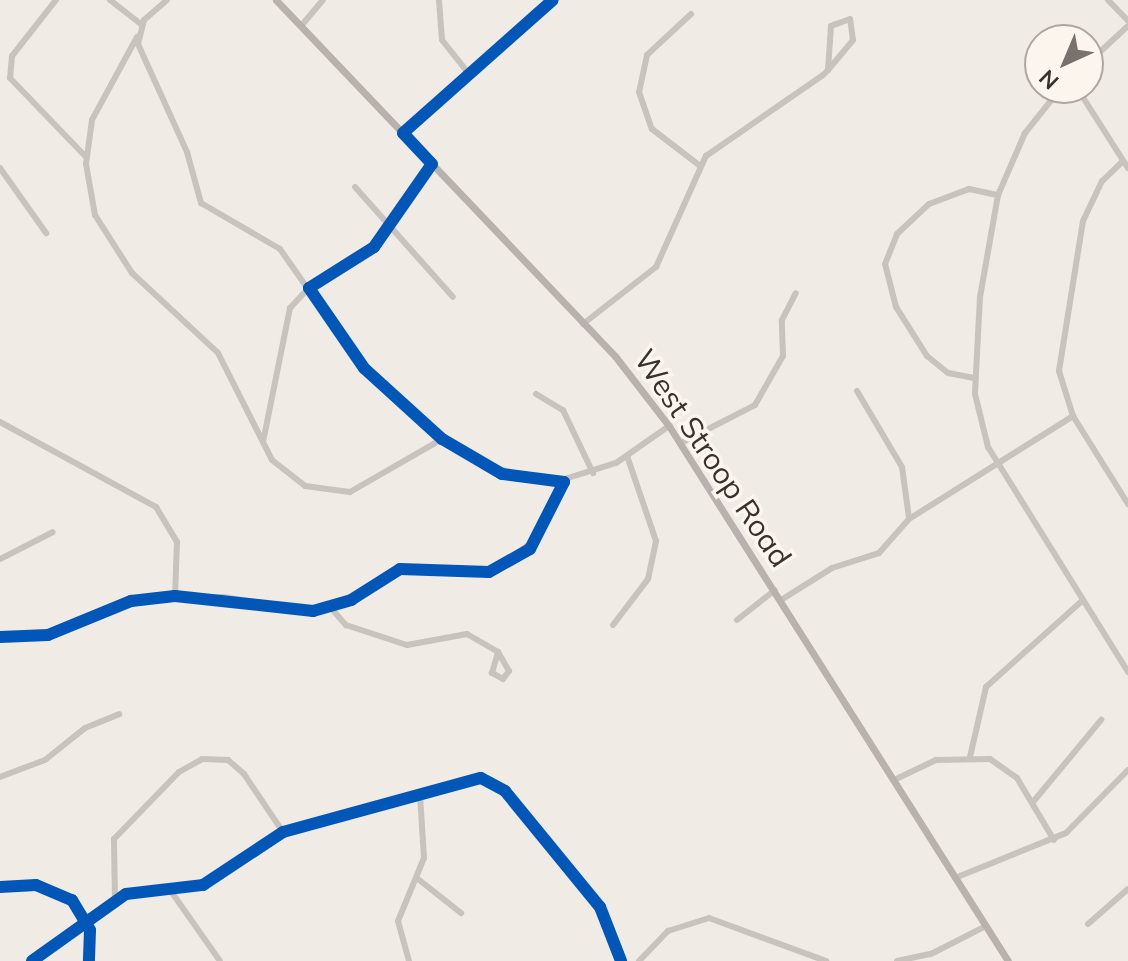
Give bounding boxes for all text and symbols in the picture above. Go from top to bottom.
north arrow [1024,24,1104,104]
text: N [1033,64,1064,96]
street label: West Stroop Road [627,342,799,574]

